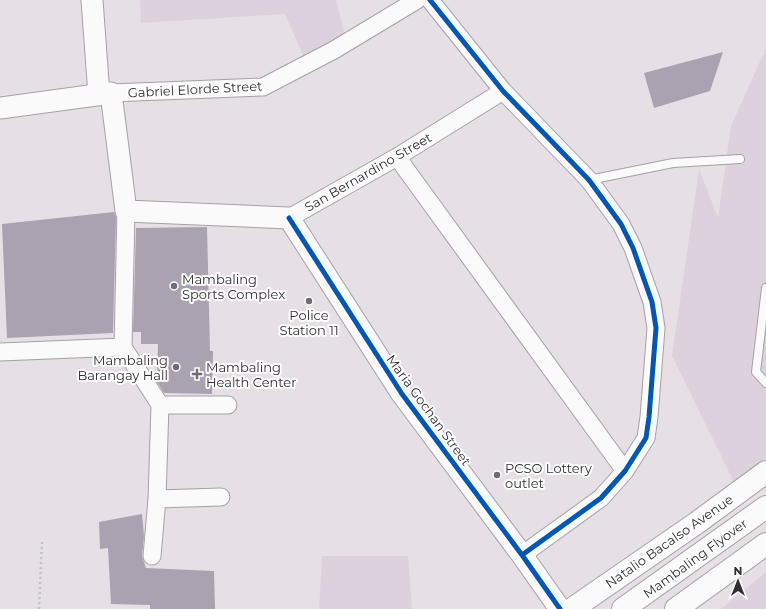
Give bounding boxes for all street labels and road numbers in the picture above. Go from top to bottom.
street label: Gabriel Elorde Street [127,77,263,101]
street label: San Bernardino Street [302,129,434,215]
street label: Maria Gochan Street [383,351,475,469]
street label: Natalio Bacalso Avenue [602,491,736,591]
street label: Mambaling Flyover [640,515,750,601]

